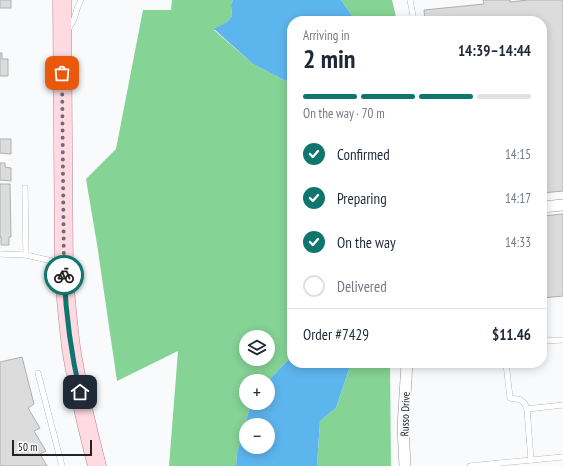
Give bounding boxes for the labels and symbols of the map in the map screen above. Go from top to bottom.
pin [45,56,79,90]
courier [44,255,84,295]
pin [63,375,97,409]
street label: Russo Drive [397,391,413,437]
scale bar [12,438,92,457]

